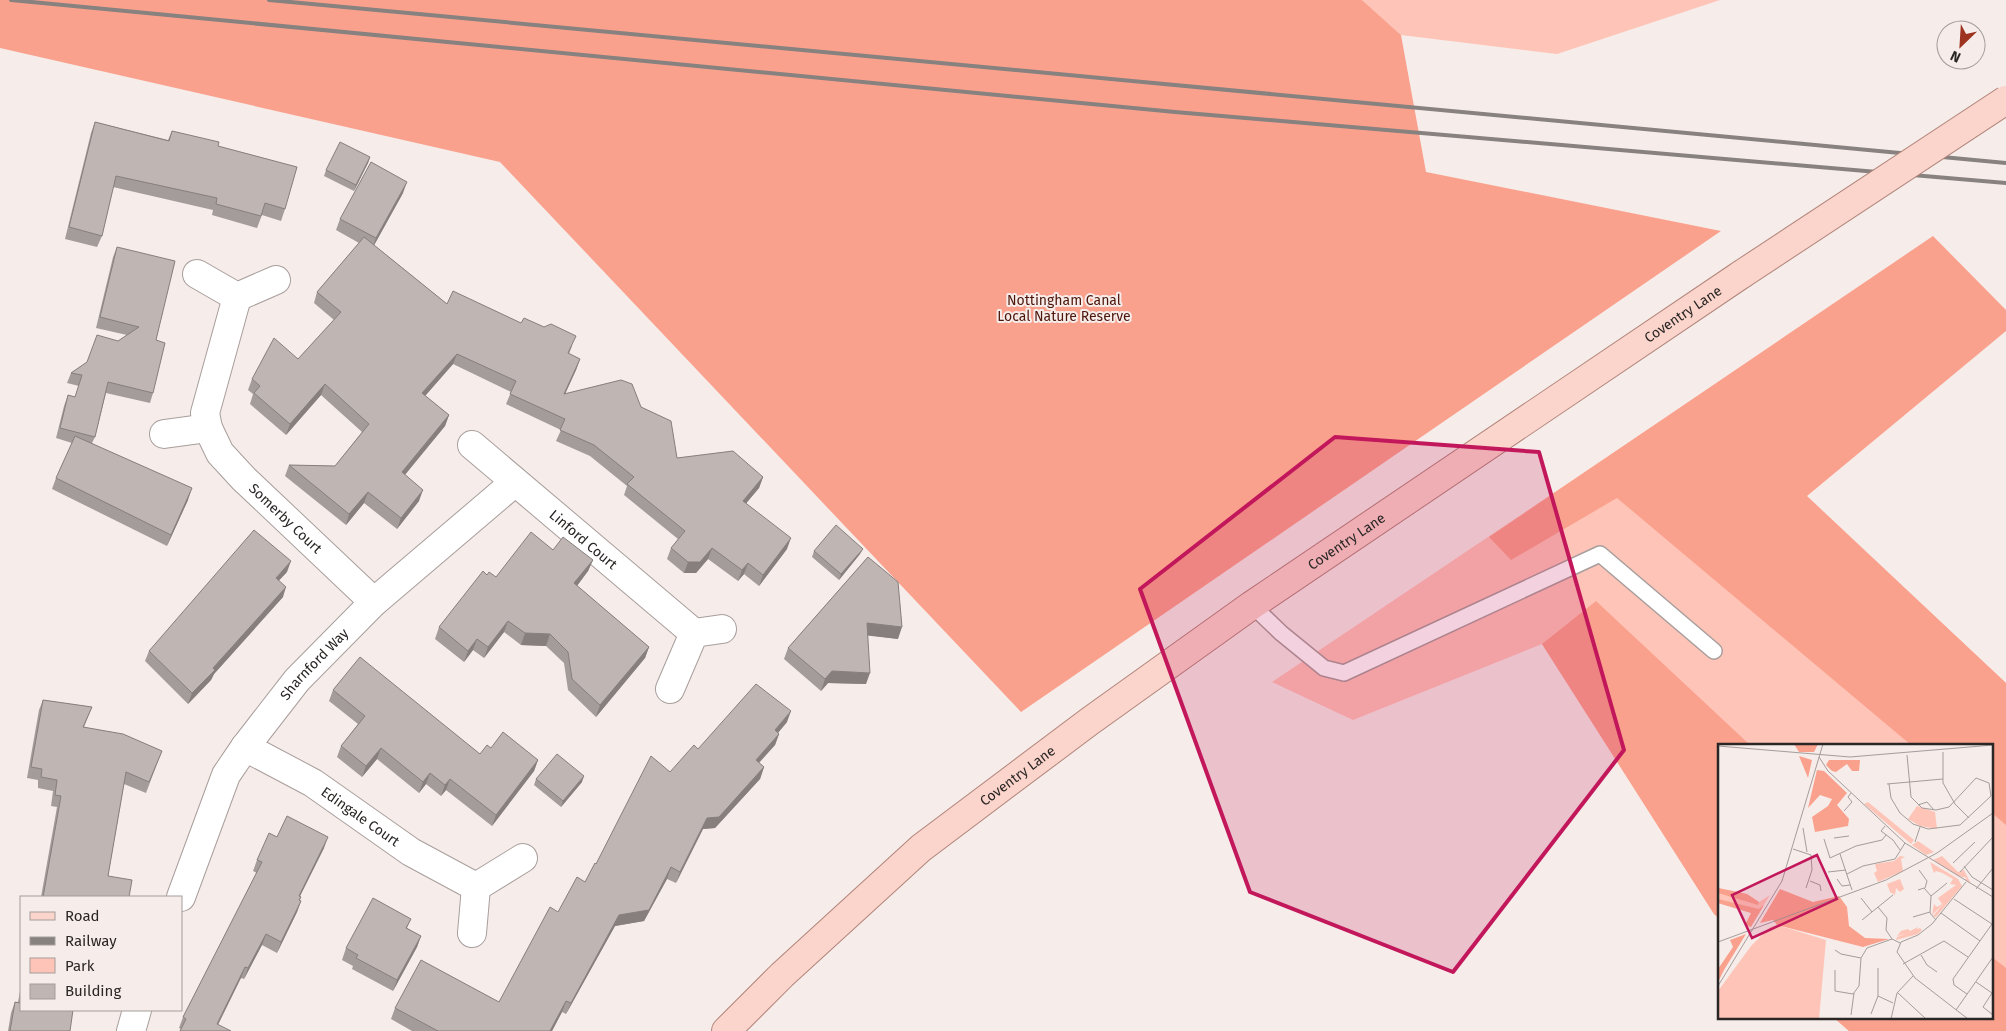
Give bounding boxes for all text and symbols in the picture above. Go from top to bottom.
north arrow [1936,20,1986,70]
text: N [1948,47,1964,66]
street label: Coventry Lane [1641,282,1725,346]
park label: Nottingham Canal Local Nature Reserve [997,292,1131,325]
street label: Somerby Court [246,480,326,558]
street label: Linford Court [546,506,621,573]
street label: Coventry Lane [1304,509,1388,573]
street label: Sharnford Way [276,624,352,703]
street label: Coventry Lane [976,742,1058,809]
inset map [1718,744,1994,1018]
street label: Edingale Court [318,783,404,850]
legend [20,896,182,1011]
text: Road [65,907,100,925]
text: Railway [65,932,117,950]
text: Park [65,957,95,975]
text: Building [65,982,121,1000]

